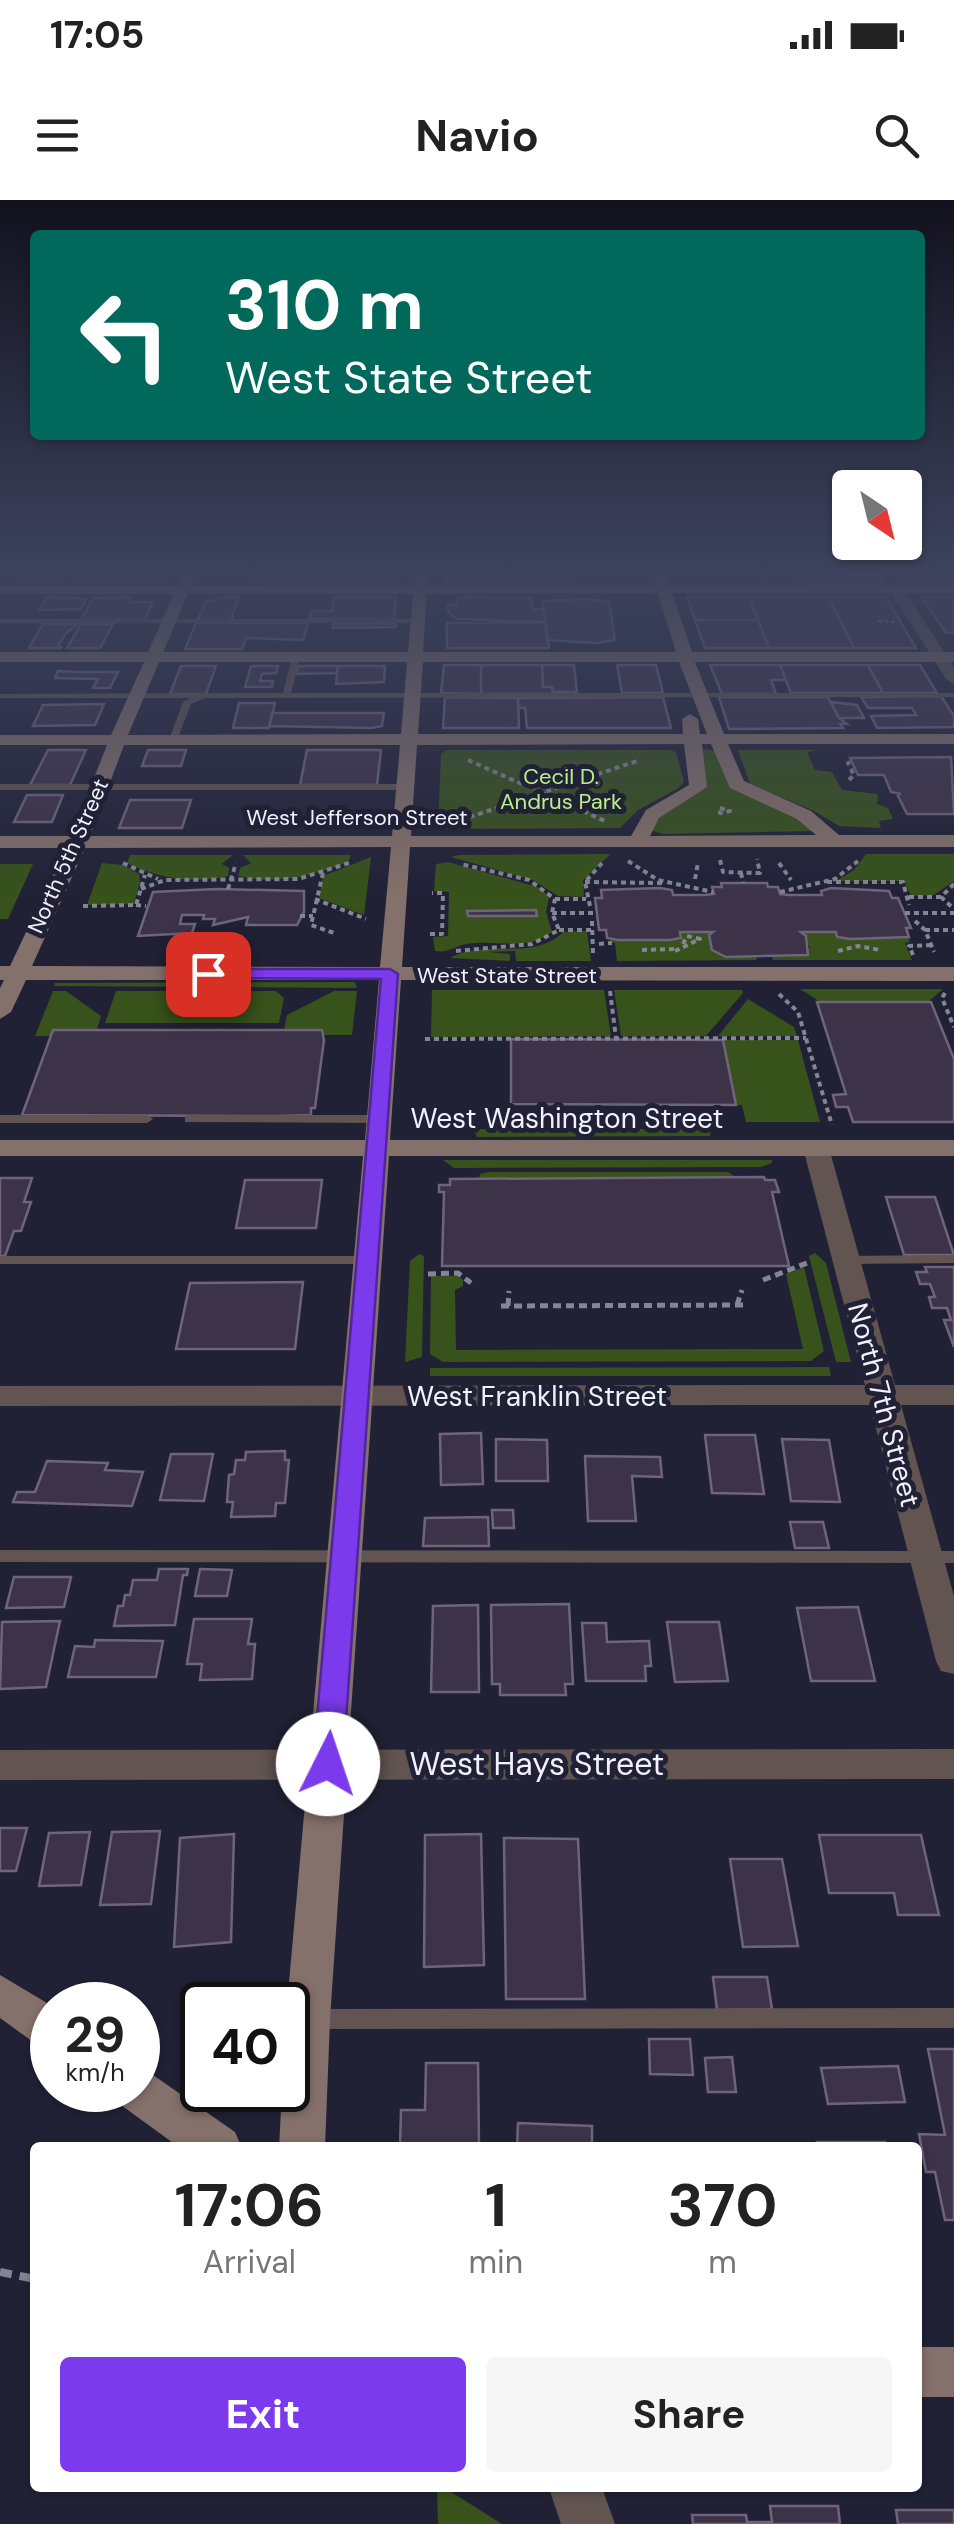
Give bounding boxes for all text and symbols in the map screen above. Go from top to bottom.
text: 17:05 [50,10,144,60]
text: Navio [415,106,539,165]
icon: menu [30,108,85,163]
icon: search [869,108,924,163]
text: 310 m [225,260,424,351]
icon: left [60,270,190,400]
text: West State Street [225,348,593,407]
north arrow [832,470,922,560]
map controls [832,470,922,560]
park label: Cecil D. Andrus Park [500,762,622,816]
street label: North 5th Street [21,774,115,938]
street label: West Jefferson Street [246,803,468,832]
pin [166,932,251,1017]
icon: arrive [181,947,236,1002]
street label: West State Street [417,961,597,990]
street label: West Washington Street [410,1100,724,1137]
street label: North 7th Street [839,1299,929,1511]
street label: West Franklin Street [407,1378,667,1415]
position arrow [276,1712,380,1816]
street label: West Hays Street [410,1743,664,1785]
speed limit sign: 40 [180,1982,310,2112]
text: 29 [65,2002,125,2068]
text: km/h [65,2056,125,2089]
text: 17:06 [174,2166,324,2245]
text: 1 [485,2166,507,2245]
text: 370 [668,2166,777,2245]
text: Arrival [203,2241,296,2283]
text: min [469,2241,523,2283]
text: m [708,2241,737,2283]
button: Exit [60,2357,466,2472]
button: Share [486,2357,892,2472]

